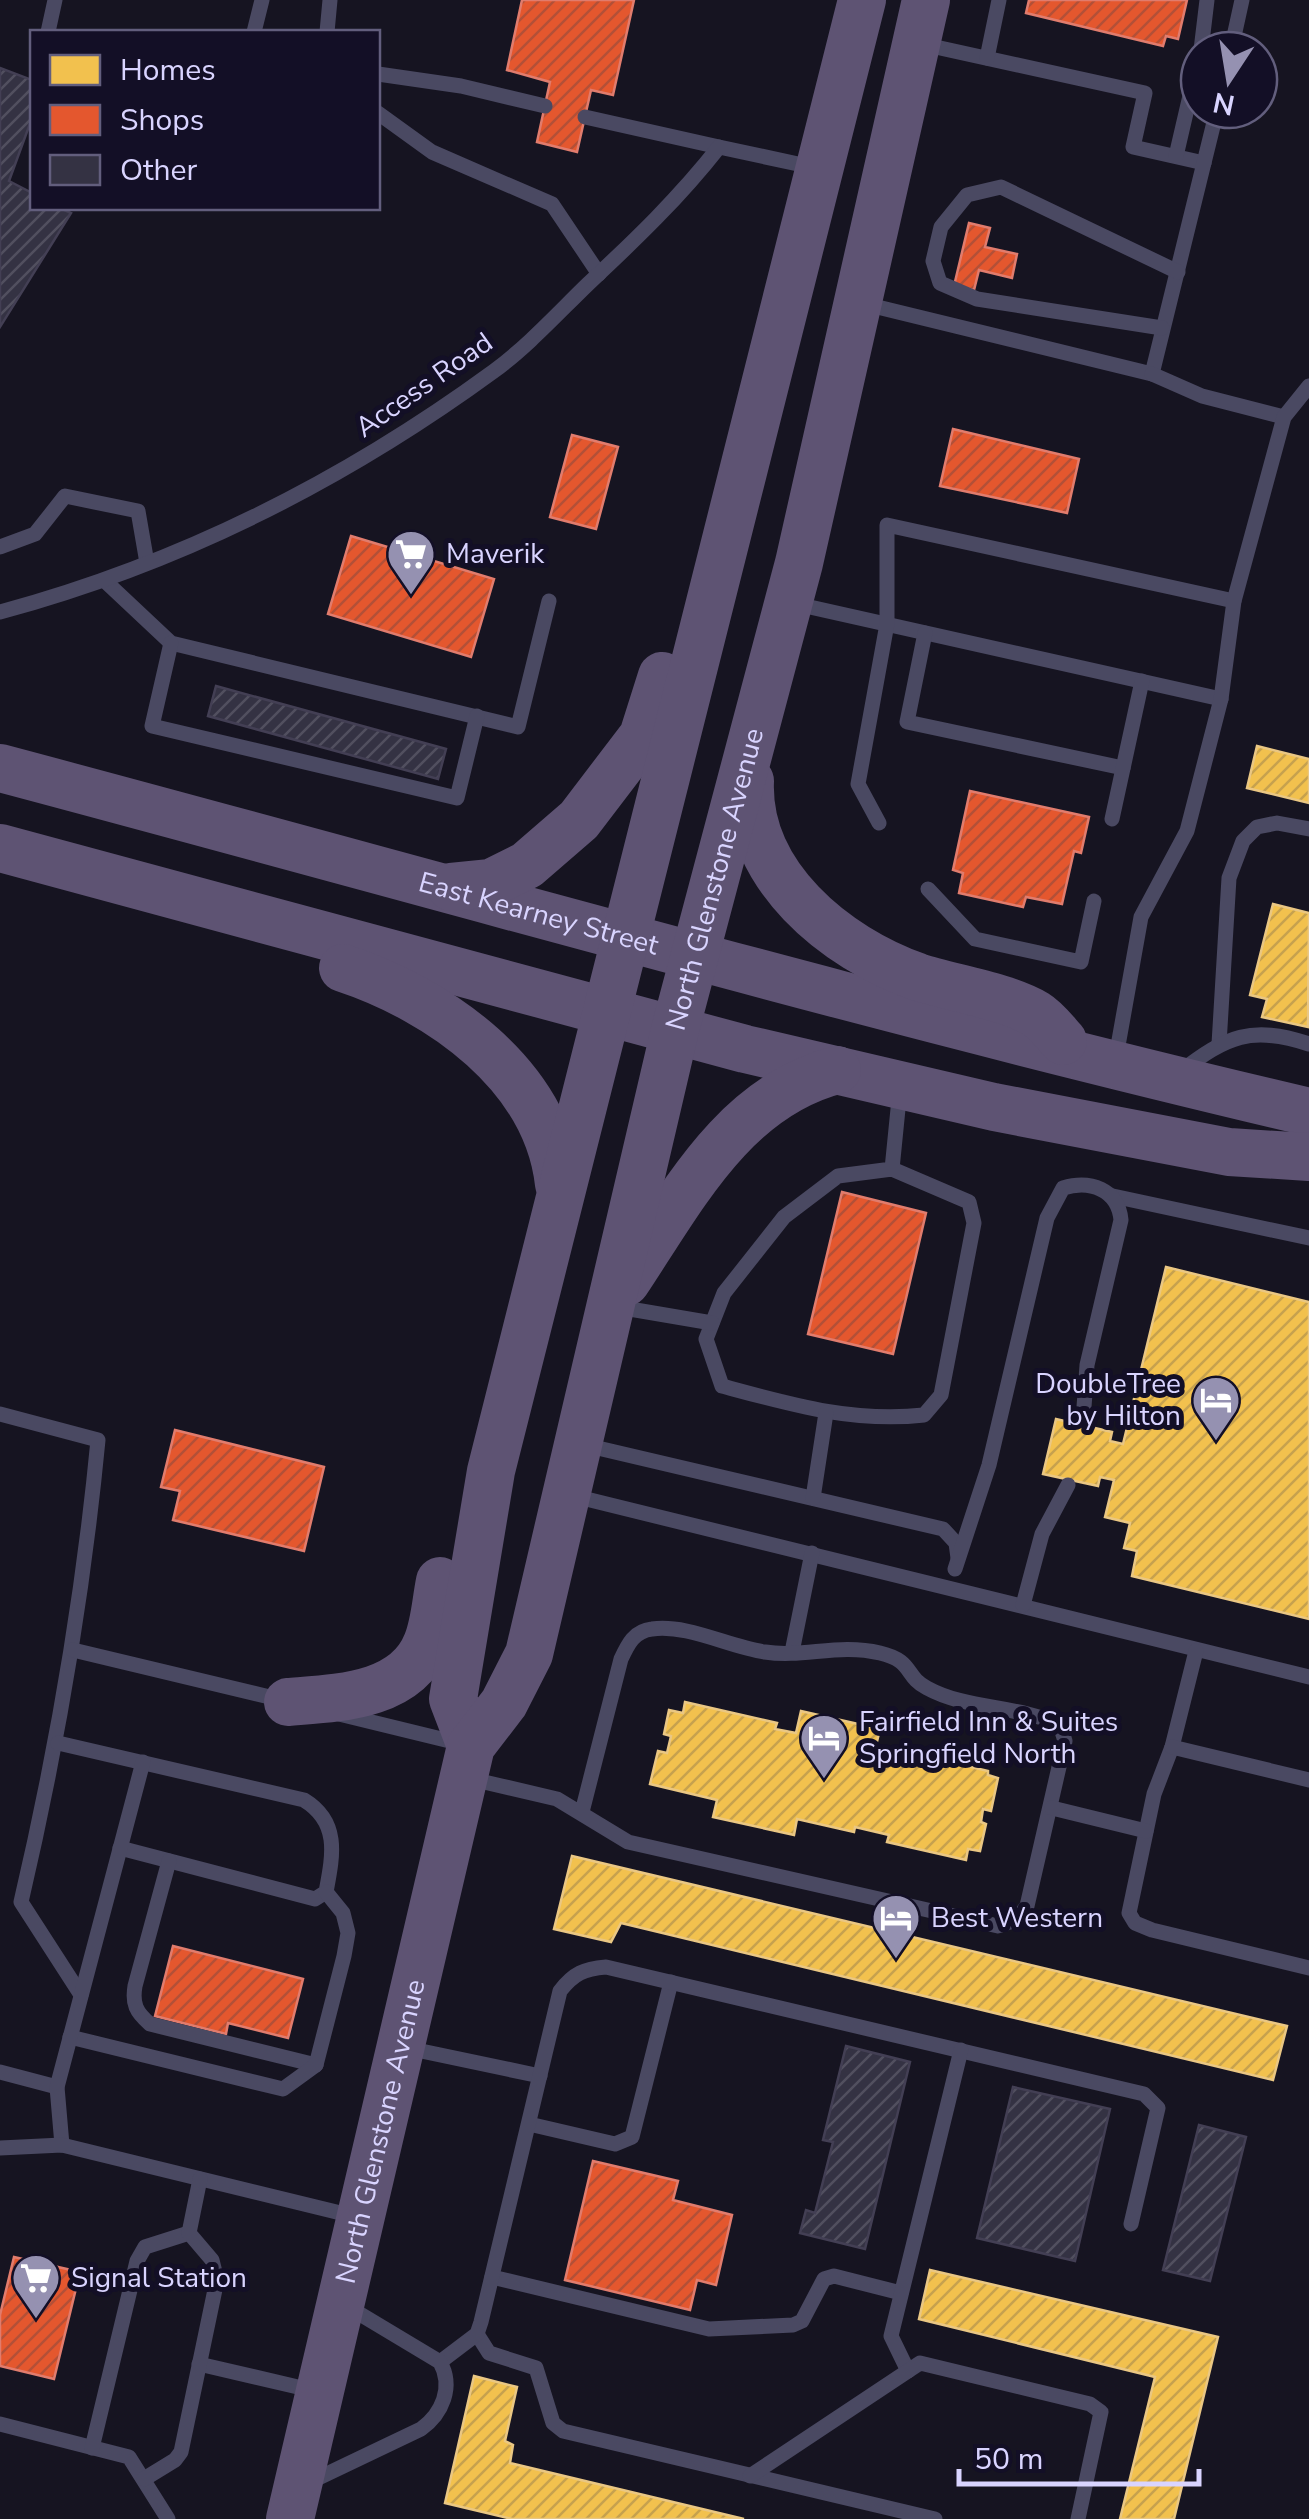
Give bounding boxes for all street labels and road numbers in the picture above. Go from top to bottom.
street label: Access Road [348,324,500,446]
street label: North Glenstone Avenue [657,724,773,1034]
street label: East Kearney Street [414,863,663,964]
street label: North Glenstone Avenue [327,1976,435,2287]

